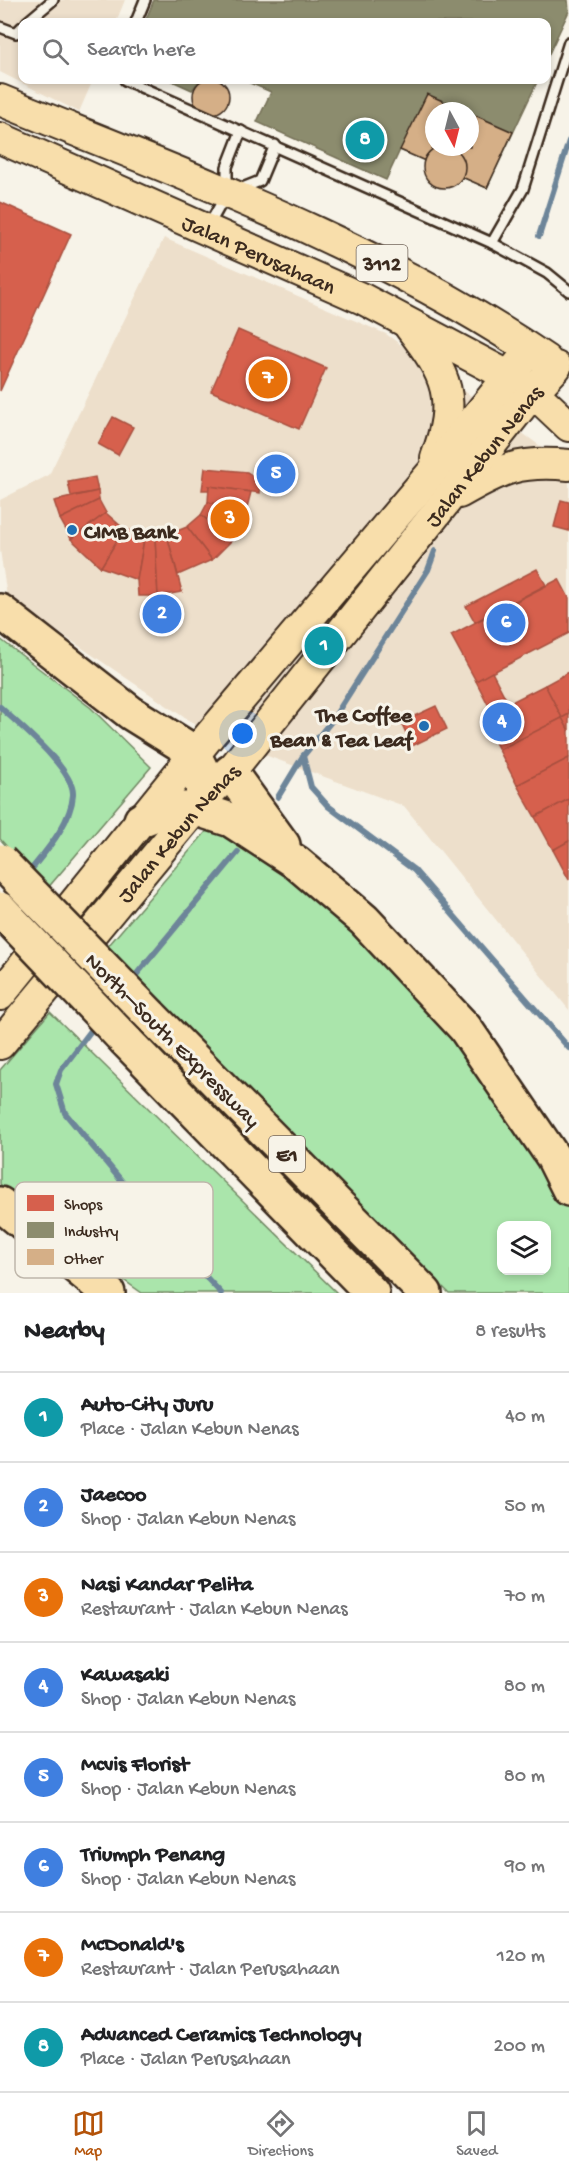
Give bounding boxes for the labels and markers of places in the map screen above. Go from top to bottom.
pin: 8 [346,118,385,162]
pin: 7 [248,356,288,401]
pin: 5 [256,452,296,496]
pin: 3 [210,496,250,542]
place label: CIMB Bank [83,521,179,547]
marker: CIMB Bank [65,523,79,537]
pin: 2 [142,592,182,636]
pin: 6 [486,600,526,646]
pin: 1 [304,624,344,668]
pin: 4 [482,700,522,744]
place label: The Coffee Bean & Tea Leaf [270,704,414,755]
marker: The Coffee Bean & Tea Leaf [417,719,431,733]

